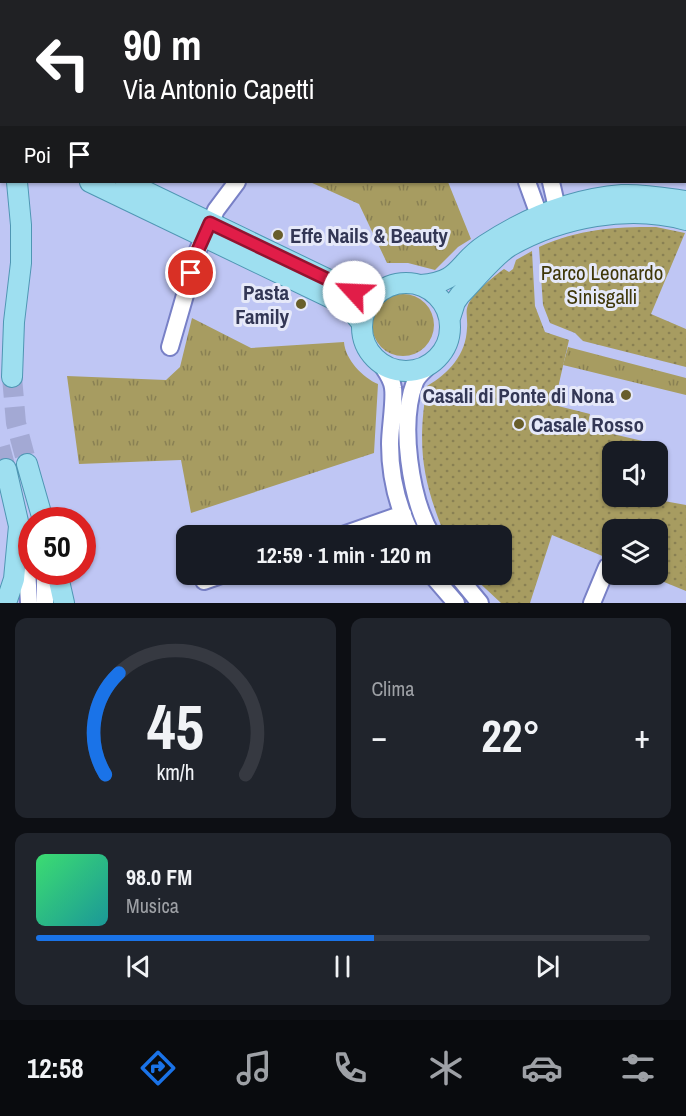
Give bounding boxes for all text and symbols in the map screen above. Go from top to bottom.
text: 90 m [123,17,202,73]
icon: left [24,24,102,102]
text: Via Antonio Capetti [123,71,315,107]
icon: arrive [63,138,96,171]
text: Poi [24,140,51,170]
place label: Effe Nails & Beauty [290,221,448,250]
marker: Effe Nails & Beauty [271,228,285,242]
pin [165,247,216,298]
icon: arrive [174,256,207,289]
park label: Parco Leonardo Sinisgalli [541,258,663,311]
position arrow [322,260,386,324]
place label: Pasta Family [235,278,289,331]
marker: Pasta Family [294,297,308,311]
place label: Casali di Ponte di Nona [423,381,614,410]
marker: Casali di Ponte di Nona [619,388,633,402]
place label: Casale Rosso [531,410,644,439]
marker: Casale Rosso [512,417,526,431]
map controls [602,441,668,585]
button: sound [602,441,668,507]
speed limit sign: 50 [18,507,96,585]
button: layers [602,519,668,585]
text: 12:59 · 1 min · 120 m [257,540,431,570]
text: Clima [372,675,414,702]
text: 45 [147,684,204,768]
text: 22° [481,705,540,766]
text: − [372,714,387,758]
text: + [634,714,650,758]
text: km/h [156,758,194,787]
text: 98.0 FM [126,862,192,892]
text: Musica [126,892,179,919]
icon: previous [122,950,155,983]
icon: pause [326,950,359,983]
icon: next [531,950,564,983]
icon: directions [137,1047,179,1089]
icon: music [233,1047,275,1089]
icon: phone [329,1047,371,1089]
icon: climate [425,1047,467,1089]
icon: car [521,1047,563,1089]
icon: filters [617,1047,659,1089]
text: 12:58 [27,1050,84,1086]

